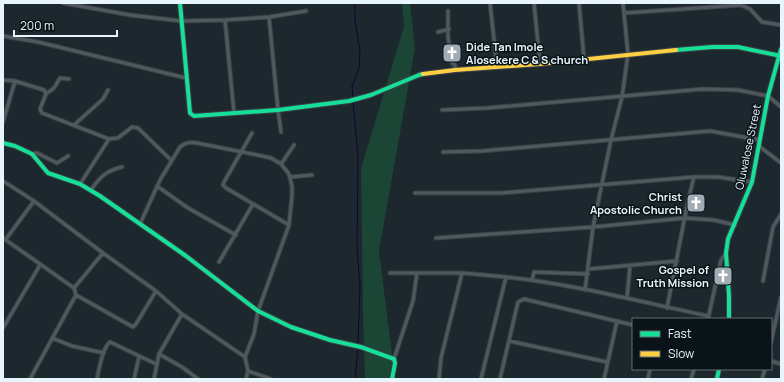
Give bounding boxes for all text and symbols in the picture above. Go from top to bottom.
scale bar [14,12,117,38]
text: 200 m [20,17,54,34]
place label: Dide Tan Imole Alosekere C & S church [466,39,588,67]
church icon: Dide Tan Imole Alosekere C & S church [441,42,463,64]
street label: Oluwalose Street [731,103,764,191]
place label: Christ Apostolic Church [590,189,682,217]
church icon: Christ Apostolic Church [685,192,707,214]
place label: Gospel of Truth Mission [637,262,710,290]
church icon: Gospel of Truth Mission [712,265,734,287]
legend [632,318,772,370]
text: Fast [668,325,692,342]
text: Slow [668,345,694,362]

